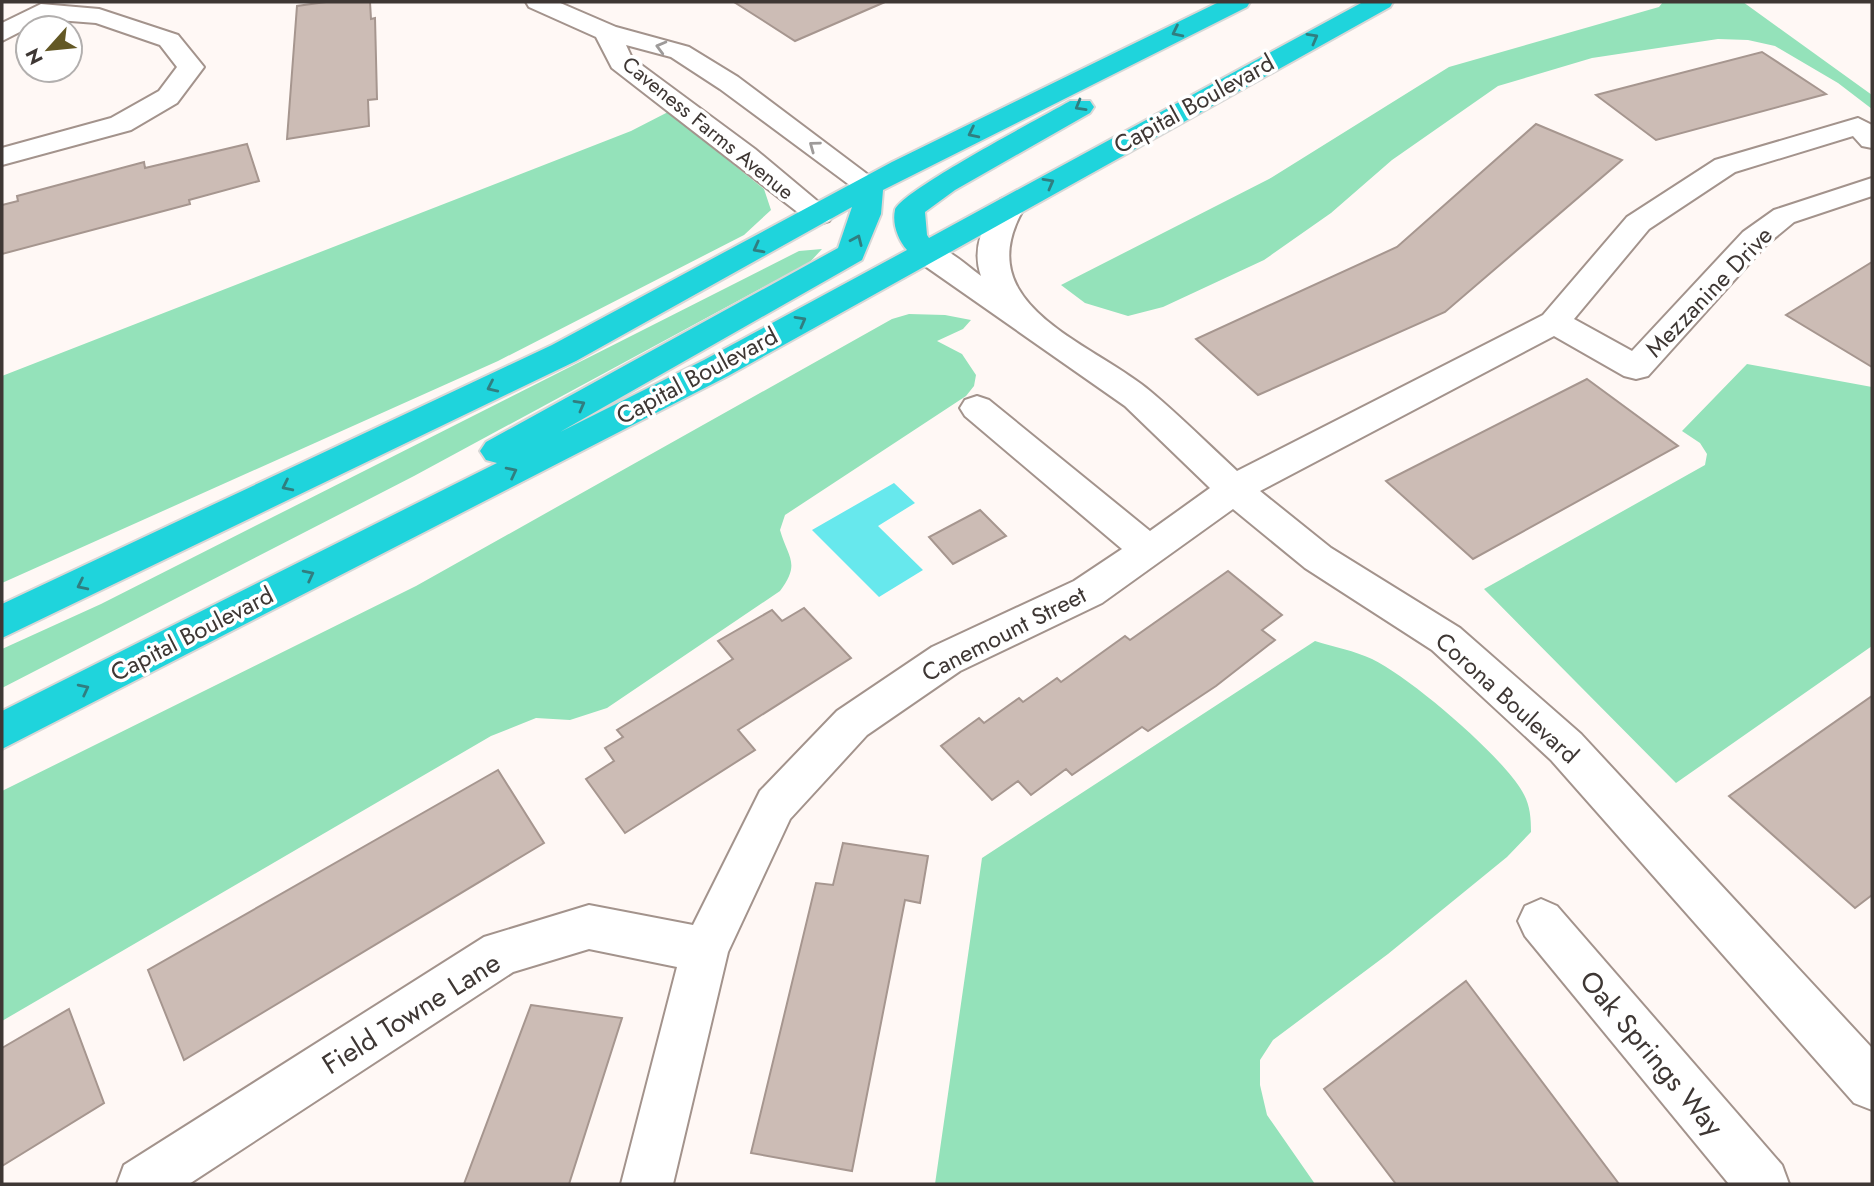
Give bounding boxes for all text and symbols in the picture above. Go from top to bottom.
north arrow [14,14,84,84]
one-way arrow [1172,24,1184,38]
one-way arrow [1306,33,1319,47]
one-way arrow [656,40,668,55]
text: N [19,44,50,69]
street label: Capital Boulevard [1107,45,1280,162]
street label: Caveness Farms Avenue [616,49,800,207]
one-way arrow [1075,98,1088,111]
one-way arrow [968,125,980,139]
one-way arrow [809,141,822,154]
one-way arrow [1042,178,1055,192]
street label: Mezzanine Drive [1637,218,1780,365]
one-way arrow [849,235,863,247]
one-way arrow [753,240,766,253]
one-way arrow [793,316,806,329]
street label: Capital Boulevard [610,318,784,433]
one-way arrow [487,379,499,393]
one-way arrow [573,400,585,413]
one-way arrow [505,466,517,480]
one-way arrow [282,477,294,491]
one-way arrow [302,569,314,583]
one-way arrow [77,576,89,590]
street label: Capital Boulevard [104,577,279,690]
street label: Canemount Street [916,577,1092,690]
street label: Corona Boulevard [1428,624,1587,772]
one-way arrow [77,683,90,697]
street label: Field Towne Lane [314,942,508,1085]
street label: Oak Springs Way [1570,961,1734,1146]

